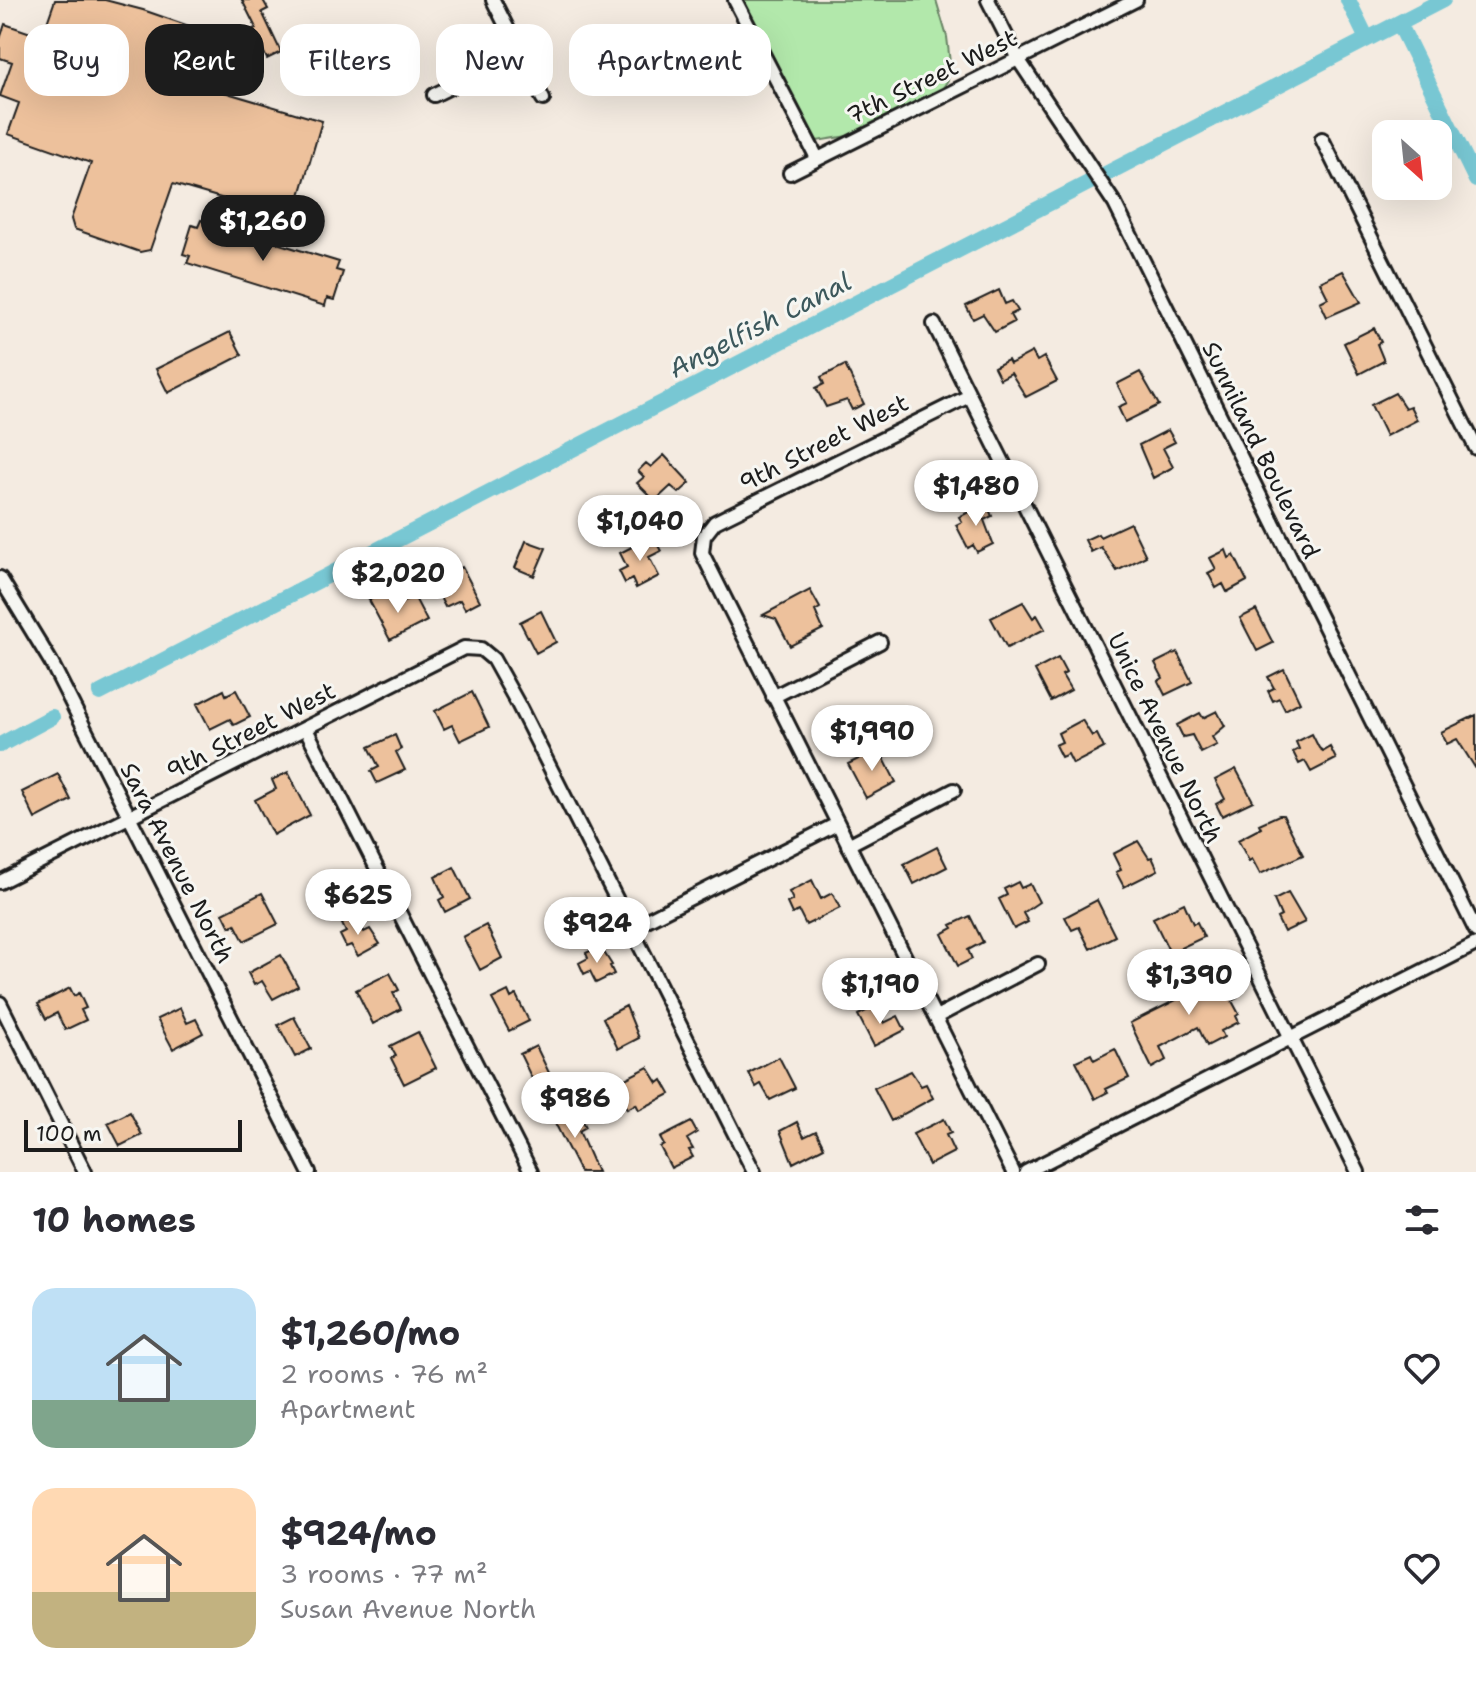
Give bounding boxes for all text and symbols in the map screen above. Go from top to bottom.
street label: 7th Street West [842,22,1022,132]
chip: Buy [24,24,129,96]
chip: Rent [145,24,264,96]
chip: Filters [280,24,420,96]
chip: New [436,24,553,96]
chip: Apartment [569,24,771,96]
north arrow [1372,120,1452,200]
map controls [1372,120,1452,200]
pin: $1,260 [198,195,328,263]
text: $1,260 [219,203,307,238]
water label: Angelfish Canal [663,263,857,386]
street label: Sunniland Boulevard [1195,336,1327,564]
street label: 9th Street West [734,387,914,499]
pin: $1,480 [911,460,1041,528]
text: $1,480 [932,468,1020,503]
pin: $1,040 [575,495,705,563]
text: $1,040 [596,503,684,538]
pin: $2,020 [333,547,463,615]
text: $2,020 [351,555,445,590]
street label: Unice Avenue North [1100,627,1230,849]
street label: 9th Street West [161,675,341,787]
pin: $1,990 [807,705,937,773]
text: $1,990 [829,713,915,748]
street label: Sara Avenue North [113,757,241,969]
pin: $625 [311,869,405,937]
text: $625 [323,877,393,912]
pin: $924 [550,897,644,965]
text: $924 [562,905,632,940]
pin: $1,390 [1124,949,1254,1017]
text: $1,390 [1145,957,1233,992]
pin: $1,190 [815,958,945,1026]
text: $1,190 [840,966,920,1001]
pin: $986 [528,1072,622,1140]
text: $986 [539,1080,611,1115]
scale bar [24,1116,242,1152]
text: 100 m [36,1119,102,1148]
text: 10 homes [32,1197,196,1243]
icon: filters [1400,1198,1444,1242]
text: $1,260/mo [280,1310,460,1356]
icon: home [96,1320,192,1416]
icon: heart [1400,1346,1444,1390]
text: 2 rooms · 76 m² [280,1356,488,1391]
text: Apartment [280,1391,416,1426]
text: $924/mo [280,1510,437,1556]
icon: home [96,1520,192,1616]
icon: heart [1400,1546,1444,1590]
text: 3 rooms · 77 m² [280,1556,488,1591]
text: Susan Avenue North [280,1591,536,1626]

